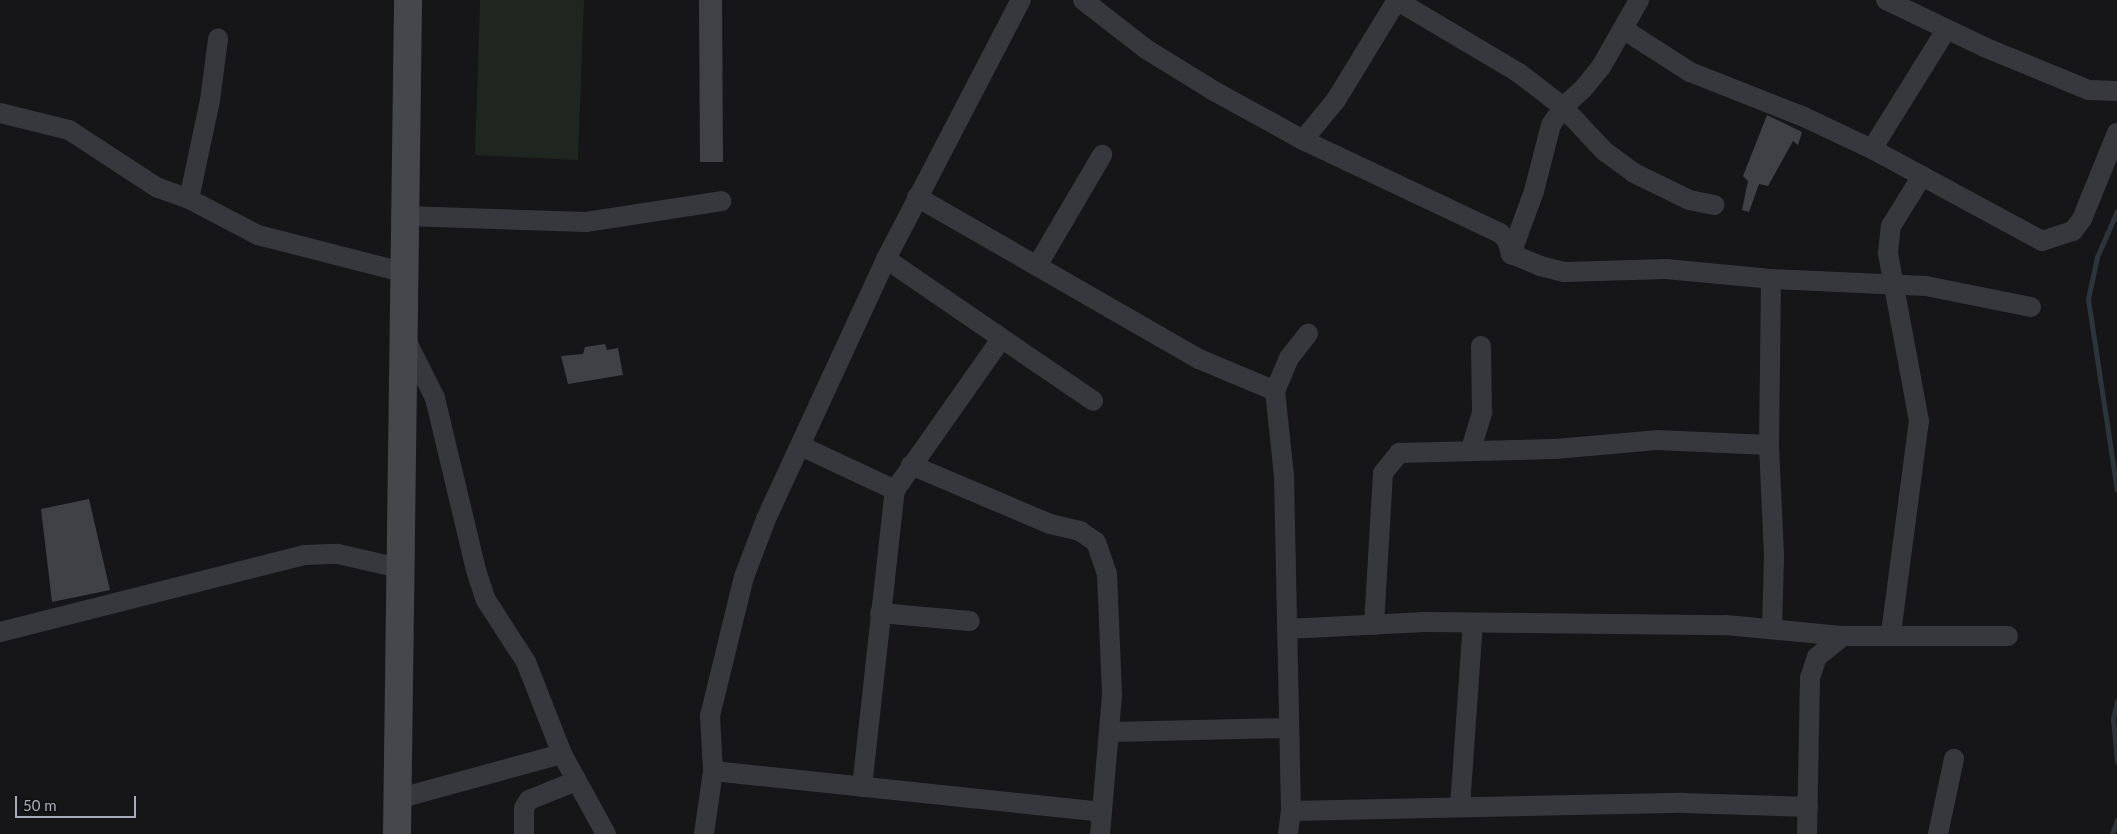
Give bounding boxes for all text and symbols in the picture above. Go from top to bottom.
scale bar [18,786,139,818]
text: 50 m [23,796,57,814]

